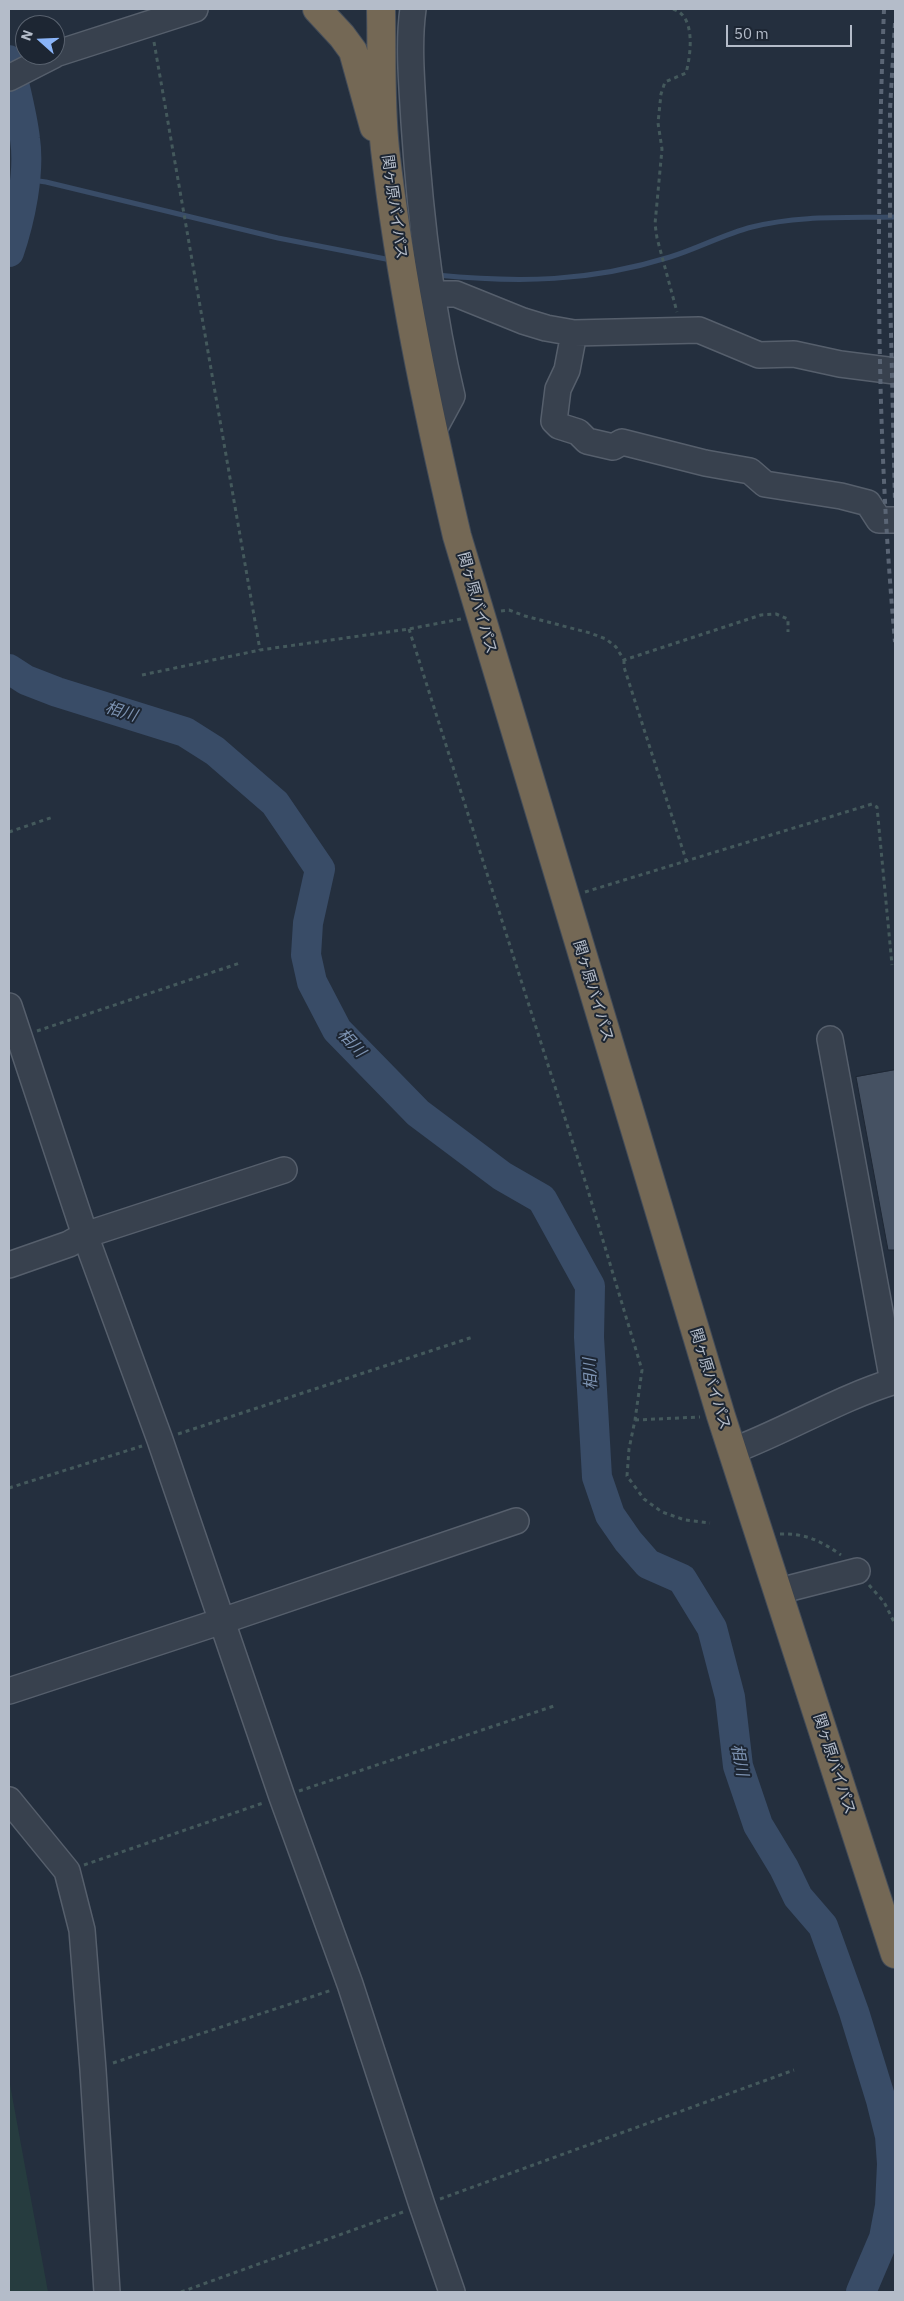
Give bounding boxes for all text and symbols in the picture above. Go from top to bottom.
north arrow [15,15,65,65]
scale bar [729,15,855,47]
text: 50 m [734,24,769,43]
text: N [17,27,37,43]
street label: 関ヶ原バイパス [378,154,410,260]
street label: 関ヶ原バイパス [454,550,500,656]
water label: 相川 [103,698,139,726]
street label: 関ヶ原バイパス [569,938,617,1044]
water label: 相川 [333,1025,369,1061]
street label: 関ヶ原バイパス [686,1326,734,1432]
water label: 相川 [581,1358,601,1390]
street label: 関ヶ原バイパス [809,1711,859,1817]
water label: 相川 [727,1742,751,1778]

